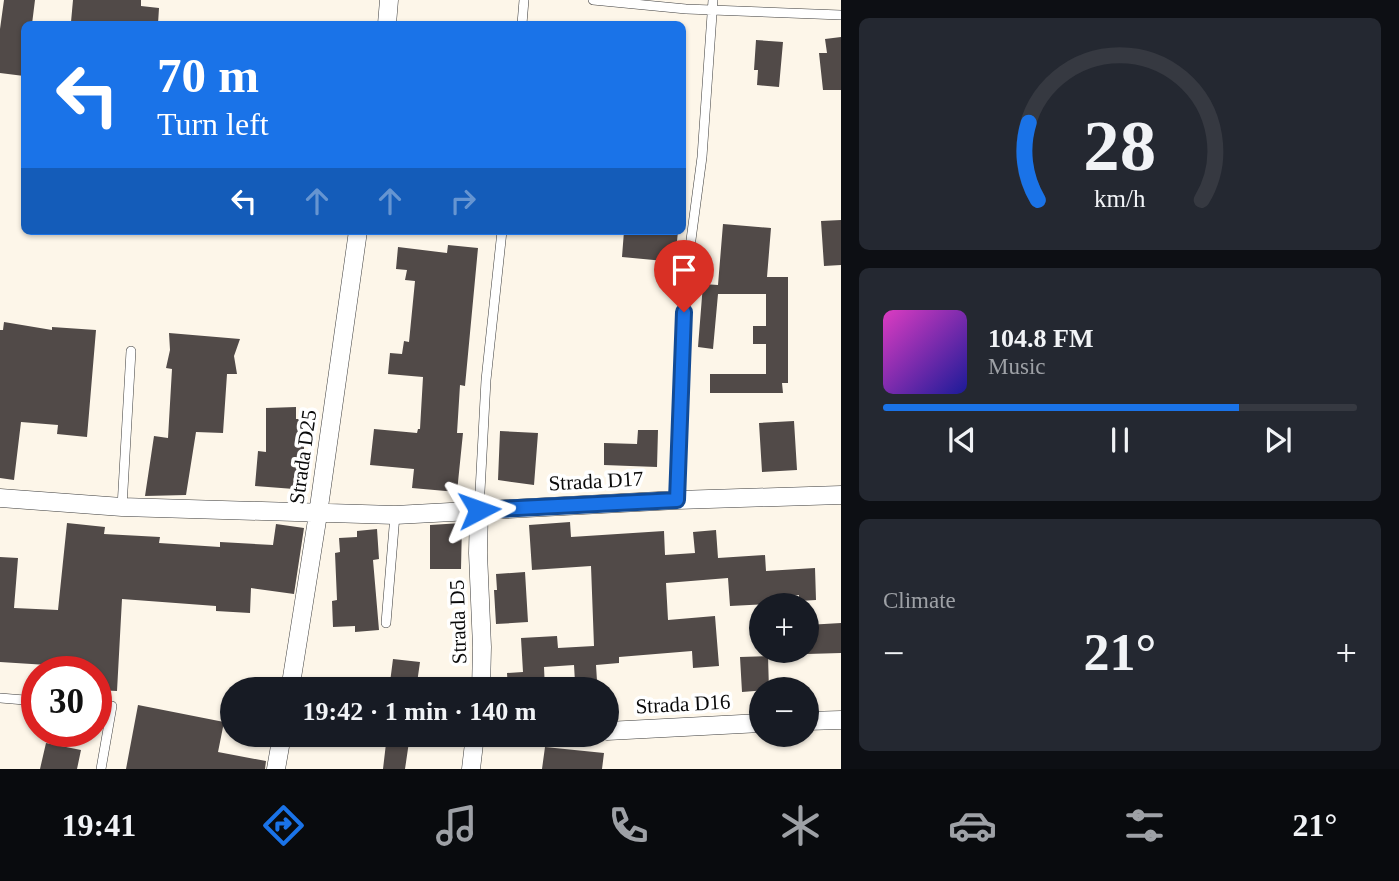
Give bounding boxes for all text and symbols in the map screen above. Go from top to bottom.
text: 70 m [157,48,259,103]
icon: left [42,49,133,140]
text: Turn left [157,106,269,142]
text: 28 [1084,106,1156,187]
icon: left [225,182,263,220]
icon: ahead [298,182,336,220]
icon: ahead [371,182,409,220]
icon: right [444,182,482,220]
text: km/h [1094,185,1146,212]
pin [654,240,714,312]
icon: arrive [665,251,703,289]
text: 104.8 FM [988,324,1093,353]
text: Music [988,354,1046,379]
street label: Strada D25 [285,408,321,506]
icon: previous [943,421,981,459]
icon: pause [1101,421,1139,459]
icon: next [1259,421,1297,459]
street label: Strada D17 [548,467,644,495]
position arrow [442,473,516,547]
street label: Strada D5 [445,579,471,665]
text: Climate [883,588,956,613]
map controls [749,593,819,747]
button: + [749,593,819,663]
text: 21° [1084,624,1156,681]
text: − [883,632,904,674]
text: + [1336,632,1357,674]
speed limit sign: 30 [21,656,112,747]
button: − [749,677,819,747]
street label: Strada D16 [635,690,731,718]
text: 19:42 · 1 min · 140 m [303,697,537,726]
icon: directions [259,801,308,850]
icon: music [432,801,481,850]
icon: phone [604,801,653,850]
icon: climate [776,801,825,850]
icon: car [948,801,997,850]
icon: filters [1120,801,1169,850]
text: 19:41 [62,807,136,843]
text: 21° [1293,807,1337,843]

